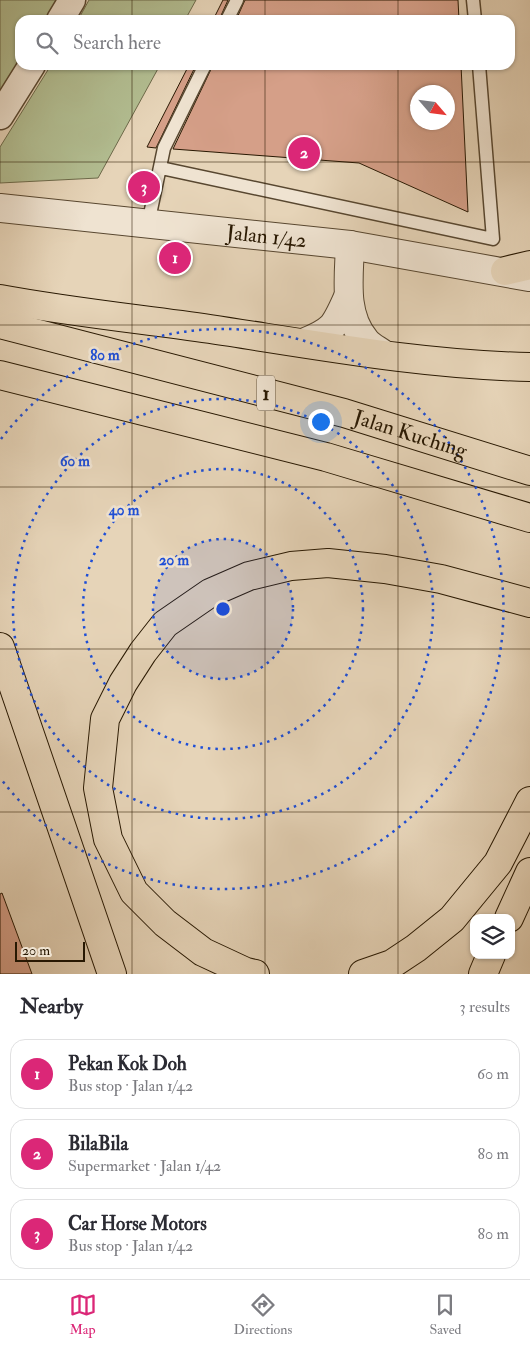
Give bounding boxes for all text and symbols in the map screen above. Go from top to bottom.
search box [15,15,515,70]
icon: search [33,29,61,57]
text: Search here [73,31,161,55]
north arrow [410,85,455,130]
pin: 2 [288,134,320,172]
pin: 3 [128,168,160,206]
street label: Jalan 1/42 [224,218,308,254]
pin: 1 [159,239,191,277]
text: 80 m [90,346,120,365]
road number: 1 [257,376,275,410]
street label: Jalan Kuching [349,403,471,464]
your location [308,409,334,435]
text: 60 m [60,452,90,471]
text: 40 m [108,501,140,520]
text: 20 m [159,551,189,570]
centre of rings [214,600,232,618]
map controls [470,914,515,959]
button: layers [470,914,515,959]
scale bar [15,939,85,962]
text: 20 m [22,942,50,959]
text: Nearby [20,993,83,1020]
text: 3 results [459,997,510,1017]
text: Pekan Kok Doh [68,1052,187,1076]
text: 1 [34,1064,40,1084]
text: 60 m [477,1064,509,1084]
text: Bus stop · Jalan 1/42 [68,1076,193,1096]
text: BilaBila [68,1132,128,1156]
text: 2 [33,1144,41,1164]
text: 80 m [478,1144,509,1164]
text: Supermarket · Jalan 1/42 [68,1156,221,1176]
text: Car Horse Motors [68,1212,207,1236]
text: 3 [34,1224,40,1244]
text: 80 m [478,1224,509,1244]
text: Bus stop · Jalan 1/42 [68,1236,193,1256]
tab: Map [69,1291,97,1338]
tab: Directions [234,1291,292,1338]
tab: Saved [429,1291,461,1338]

